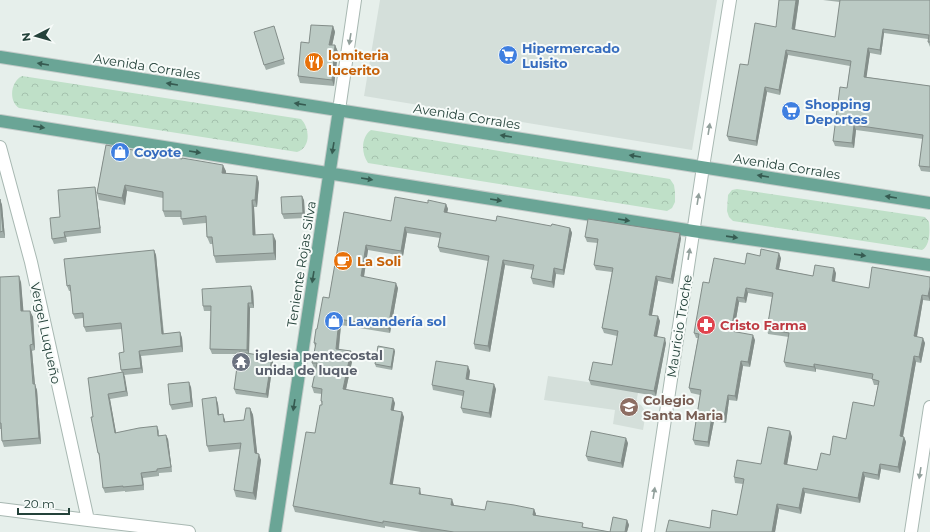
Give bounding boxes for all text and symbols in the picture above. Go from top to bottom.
north arrow [16,16,56,56]
text: N [19,32,33,42]
one-way arrow [346,32,352,45]
place label: Hipermercado Luisito [522,40,620,71]
supermarket icon: Hipermercado Luisito [497,44,519,66]
place label: lomiteria lucerito [328,47,389,78]
street label: Avenida Corrales [92,50,202,82]
restaurant icon: lomiteria lucerito [303,51,325,73]
one-way arrow [37,61,49,67]
one-way arrow [166,81,178,87]
place label: Shopping Deportes [805,96,871,127]
street label: Avenida Corrales [412,100,522,132]
supermarket icon: Shopping Deportes [780,100,802,122]
one-way arrow [294,101,306,107]
one-way arrow [706,122,712,135]
one-way arrow [32,124,45,130]
one-way arrow [500,133,512,139]
shop icon: Coyote [109,141,131,163]
one-way arrow [330,142,336,154]
place label: Coyote [134,144,181,160]
one-way arrow [188,149,201,155]
street label: Avenida Corrales [732,150,842,182]
one-way arrow [629,153,641,159]
one-way arrow [757,173,769,179]
one-way arrow [361,176,374,182]
one-way arrow [695,193,701,205]
one-way arrow [885,193,898,199]
one-way arrow [490,197,502,203]
street label: Teniente Rojas Silva [283,200,319,328]
one-way arrow [618,217,630,223]
one-way arrow [725,234,738,240]
one-way arrow [686,248,692,260]
cafe icon: La Soli [332,250,354,272]
one-way arrow [854,252,866,258]
place label: La Soli [357,253,401,269]
one-way arrow [310,271,316,283]
street label: Mauricio Troche [663,273,695,379]
street label: Vergel Luqueño [27,281,65,385]
shop icon: Lavandería sol [323,310,345,332]
place label: Lavandería sol [348,313,446,329]
pharmacy icon: Cristo Farma [695,314,717,336]
place label: Cristo Farma [720,317,807,333]
place label: iglesia pentecostal unida de luque [255,347,383,378]
temple icon: iglesia pentecostal unida de luque [230,351,252,373]
place label: Colegio Santa Maria [643,392,723,423]
school or university icon: Colegio Santa Maria [618,396,640,418]
one-way arrow [291,399,297,412]
one-way arrow [917,467,923,479]
one-way arrow [651,487,657,500]
scale bar [18,490,69,516]
text: 20 m [24,496,55,511]

